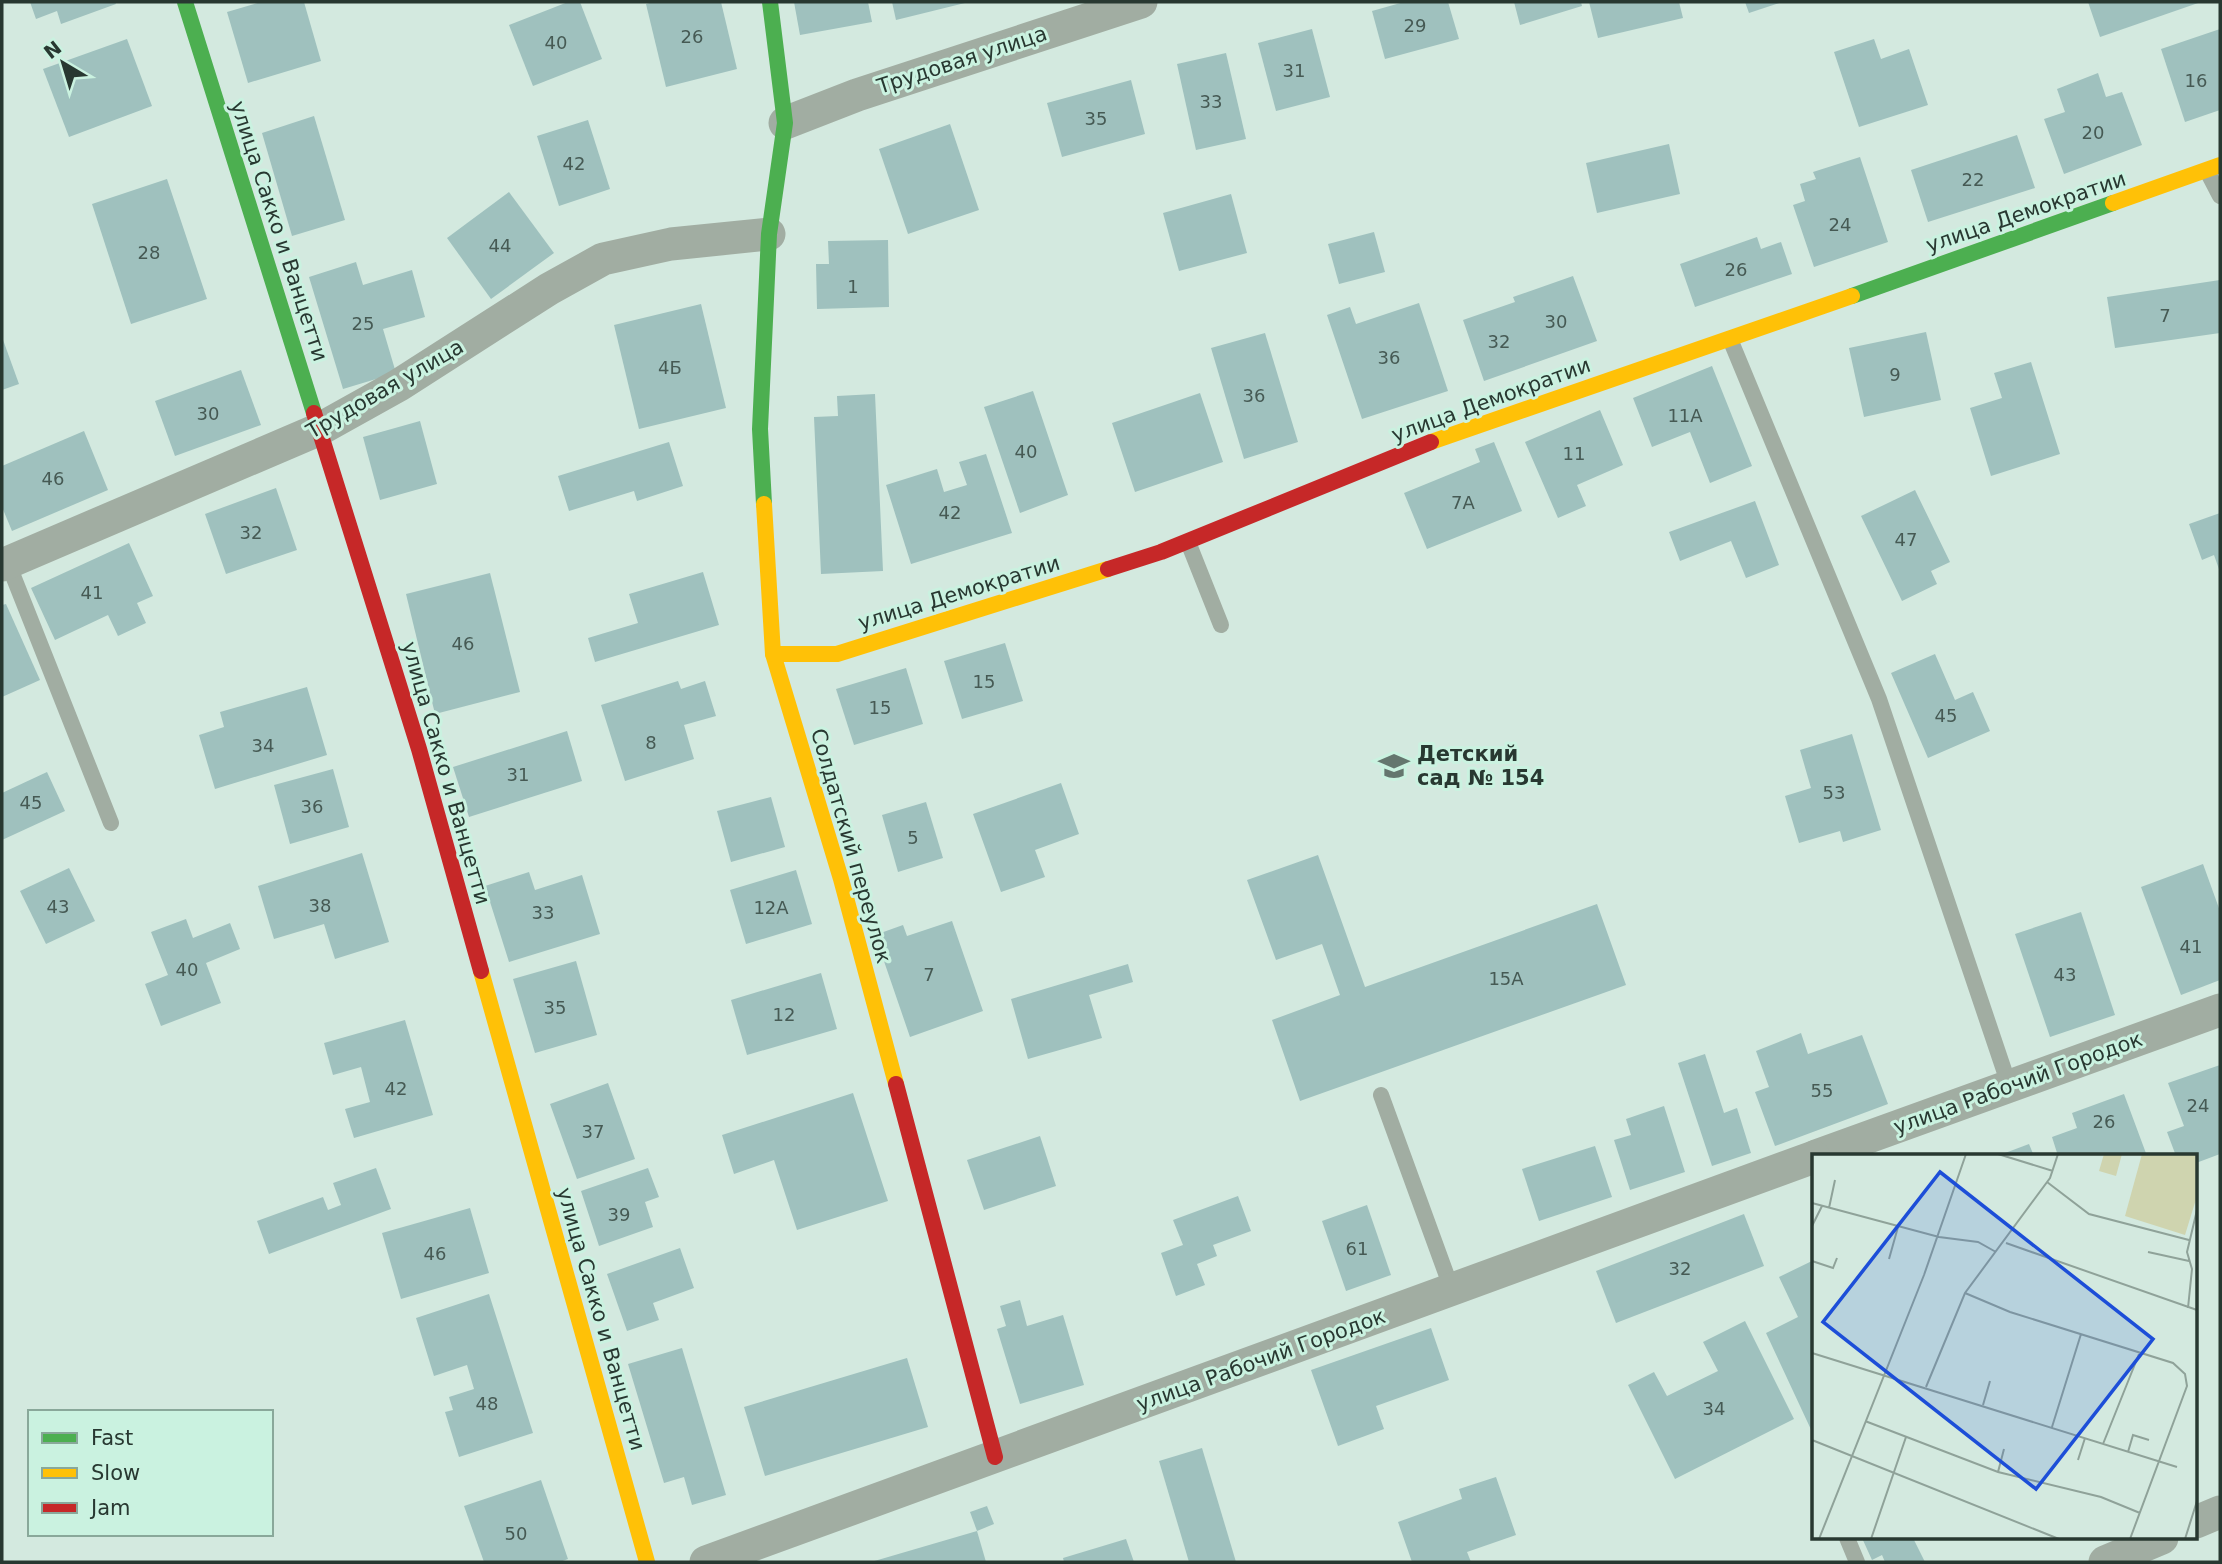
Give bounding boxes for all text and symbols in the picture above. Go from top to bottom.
house number: 29 [1404,15,1426,36]
street label: Трудовая улица [873,21,1050,99]
house number: 26 [681,26,703,47]
north arrow [28,28,98,98]
house number: 40 [545,32,567,53]
text: N [39,36,66,63]
house number: 31 [1283,60,1305,81]
house number: 16 [2185,70,2207,91]
house number: 33 [1200,91,1222,112]
street label: улица Сакко и Ванцетти [225,98,333,364]
house number: 35 [1085,108,1107,129]
house number: 20 [2082,122,2104,143]
house number: 42 [563,153,585,174]
street label: улица Демократии [1923,167,2129,257]
house number: 22 [1962,169,1984,190]
house number: 24 [1829,214,1851,235]
house number: 44 [489,235,511,256]
house number: 28 [138,242,160,263]
house number: 26 [1725,259,1747,280]
house number: 1 [847,276,859,297]
house number: 7 [2159,305,2171,326]
house number: 30 [1545,311,1567,332]
house number: 25 [352,313,374,334]
house number: 32 [1488,331,1510,352]
street label: Трудовая улица [301,334,468,444]
house number: 36 [1378,347,1400,368]
street label: улица Демократии [1388,353,1594,447]
house number: 4Б [658,357,682,378]
house number: 9 [1889,364,1901,385]
house number: 36 [1243,385,1265,406]
house number: 30 [197,403,219,424]
house number: 11А [1667,405,1703,426]
house number: 40 [1015,441,1037,462]
house number: 11 [1563,443,1585,464]
house number: 46 [42,468,64,489]
house number: 7А [1451,492,1476,513]
house number: 42 [939,502,961,523]
house number: 32 [240,522,262,543]
house number: 47 [1895,529,1917,550]
street label: улица Демократии [855,551,1063,635]
house number: 41 [81,582,103,603]
house number: 46 [452,633,474,654]
street label: улица Сакко и Ванцетти [397,639,495,907]
house number: 15 [973,671,995,692]
house number: 15 [869,697,891,718]
house number: 45 [1935,705,1957,726]
street label: Солдатский переулок [806,726,896,966]
house number: 8 [645,732,657,753]
house number: 34 [252,735,274,756]
place label: Детский сад № 154 [1417,742,1544,790]
school or university icon: Детский сад № 154 [1377,749,1411,783]
house number: 31 [507,764,529,785]
house number: 53 [1823,782,1845,803]
house number: 45 [20,792,42,813]
house number: 36 [301,796,323,817]
house number: 5 [907,827,919,848]
house number: 38 [309,895,331,916]
house number: 43 [47,896,69,917]
house number: 12А [753,897,789,918]
house number: 33 [532,902,554,923]
house number: 41 [2180,936,2202,957]
house number: 40 [176,959,198,980]
house number: 7 [923,964,935,985]
house number: 43 [2054,964,2076,985]
house number: 15А [1488,968,1524,989]
house number: 35 [544,997,566,1018]
house number: 12 [773,1004,795,1025]
street label: улица Рабочий Городок [1890,1027,2146,1139]
house number: 42 [385,1078,407,1099]
house number: 55 [1811,1080,1833,1101]
house number: 24 [2187,1095,2209,1116]
house number: 26 [2093,1111,2115,1132]
house number: 37 [582,1121,604,1142]
inset map [1812,1154,2198,1540]
street label: улица Сакко и Ванцетти [552,1185,650,1453]
house number: 39 [608,1204,630,1225]
house number: 61 [1346,1238,1368,1259]
house number: 46 [424,1243,446,1264]
house number: 32 [1669,1258,1691,1279]
street label: улица Рабочий Городок [1133,1304,1389,1416]
house number: 48 [476,1393,498,1414]
house number: 34 [1703,1398,1725,1419]
legend [28,1410,273,1536]
text: Fast [91,1426,133,1450]
text: Slow [91,1461,140,1485]
text: Jam [89,1496,131,1520]
house number: 50 [505,1523,527,1544]

